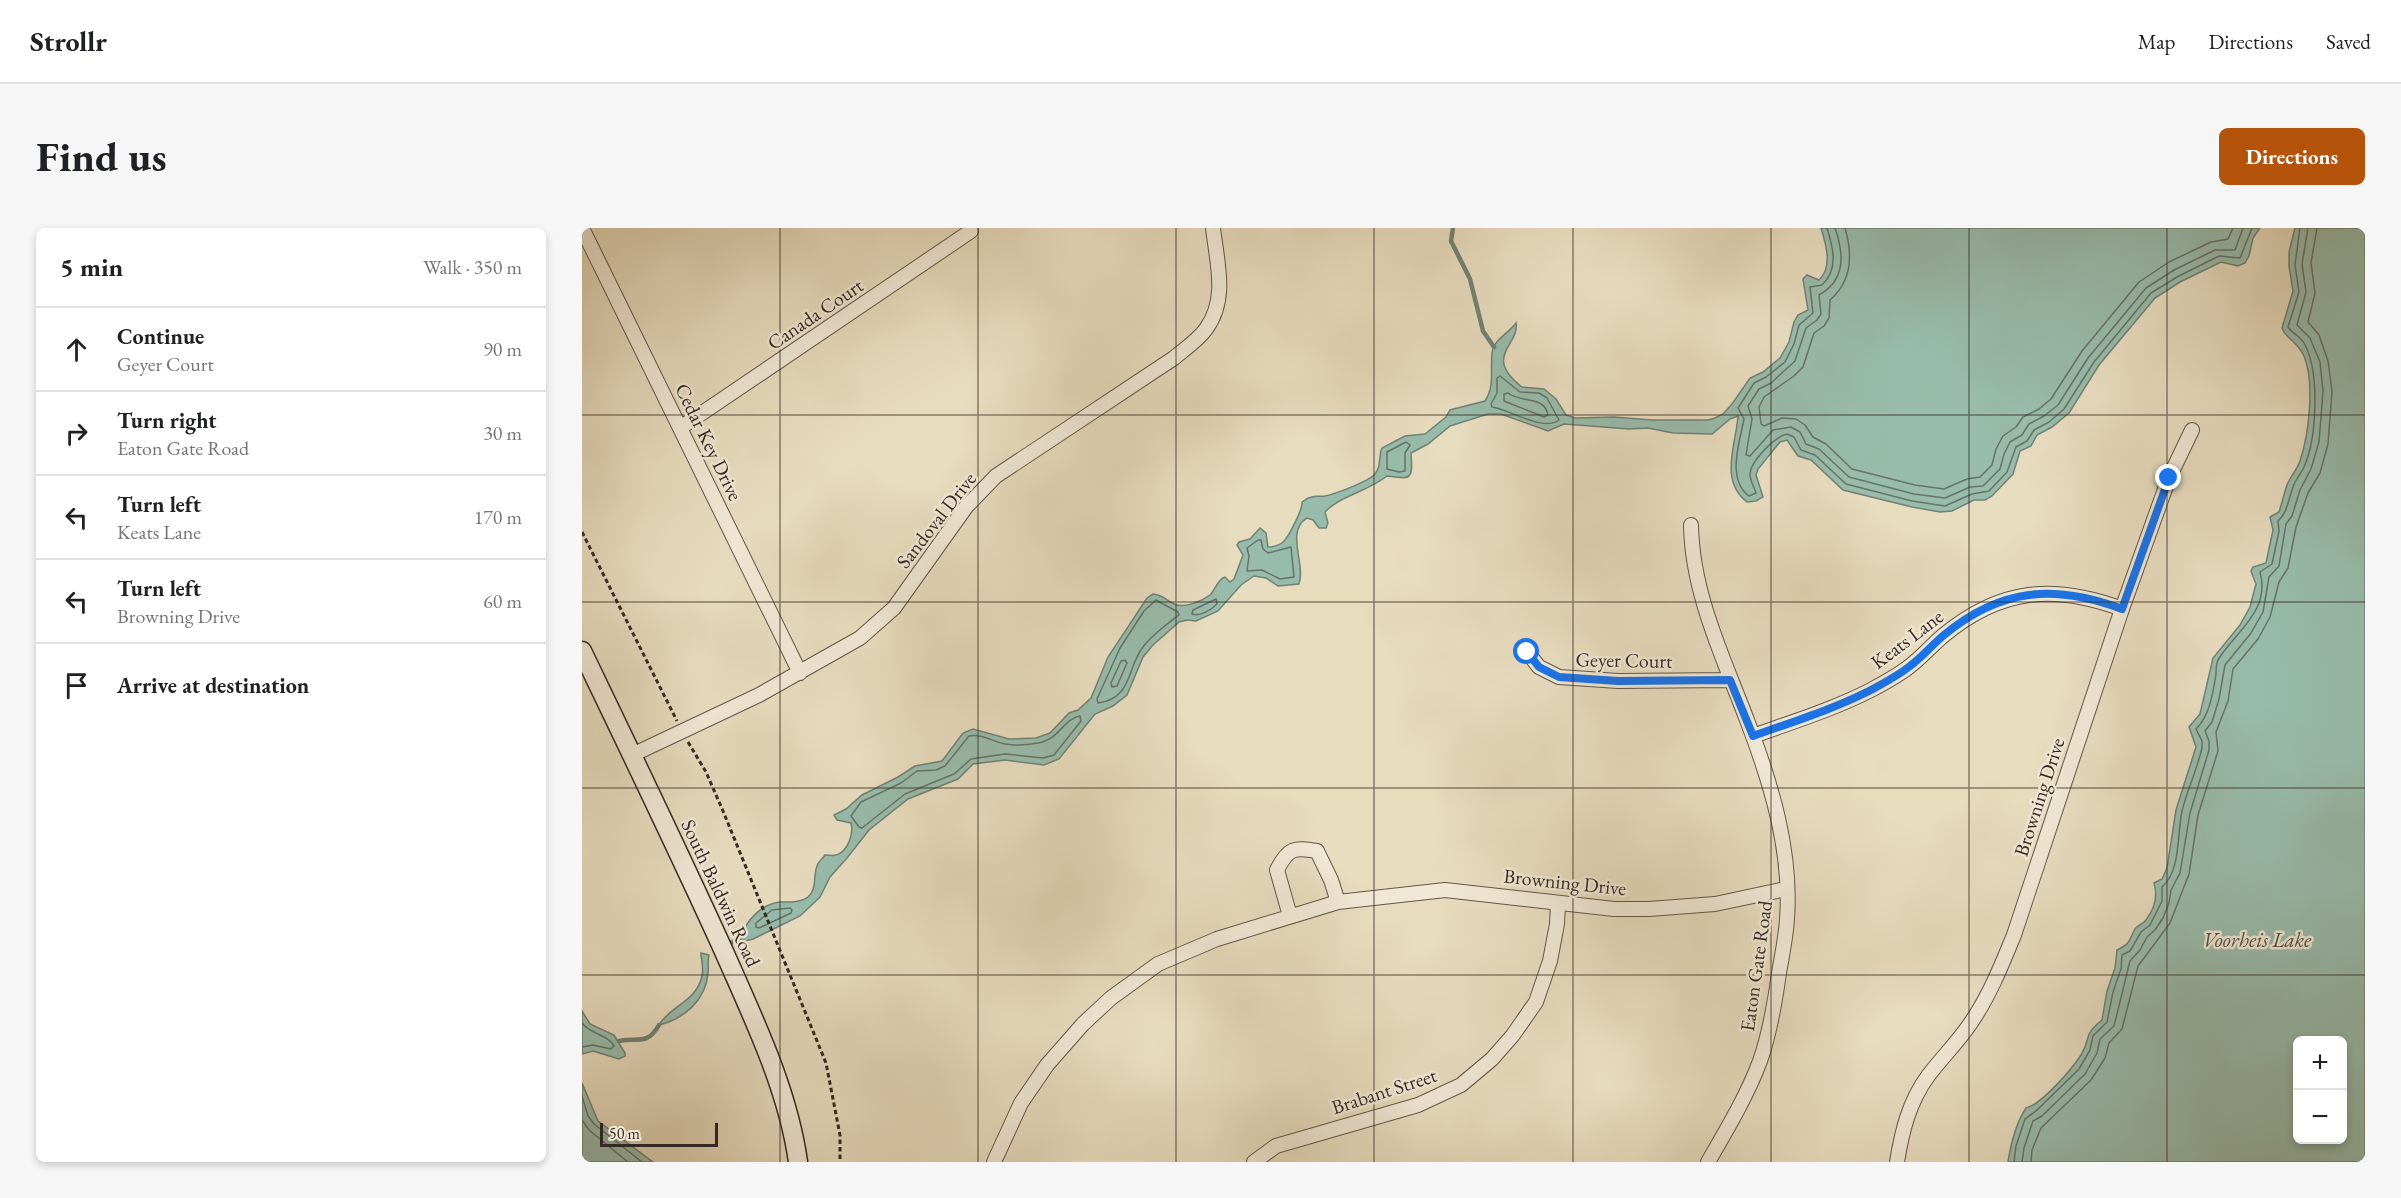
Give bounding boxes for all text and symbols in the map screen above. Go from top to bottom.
text: Strollr [30,23,107,59]
text: Map [2138,28,2175,55]
text: Directions [2208,28,2293,55]
text: Saved [2326,28,2371,55]
button: Directions [2219,128,2365,185]
text: Find us [36,129,167,184]
text: 5 min [60,250,123,284]
text: Walk · 350 m [423,254,522,280]
street label: Canada Court [762,272,869,356]
text: Continue [117,322,204,351]
icon: ahead [60,333,93,366]
text: 90 m [483,336,522,362]
text: Geyer Court [117,351,214,377]
street label: Cedar Key Drive [669,379,749,505]
text: Turn right [117,406,216,435]
icon: right [60,417,93,450]
text: 30 m [483,420,522,446]
text: Eaton Gate Road [117,435,249,461]
route end [2155,464,2181,490]
street label: Sandoval Drive [890,466,982,574]
text: Turn left [117,490,201,519]
icon: left [60,501,93,534]
text: 170 m [474,504,522,530]
text: Keats Lane [117,519,201,545]
text: Turn left [117,574,201,603]
icon: left [60,585,93,618]
text: 60 m [483,588,522,614]
text: Browning Drive [117,603,240,629]
street label: Keats Lane [1866,603,1949,675]
route start [1513,638,1539,664]
street label: Geyer Court [1575,646,1673,674]
icon: arrive [60,669,93,702]
text: Arrive at destination [117,671,309,700]
street label: Browning Drive [2008,734,2070,860]
street label: South Baldwin Road [675,815,767,972]
street label: Browning Drive [1502,863,1628,901]
street label: Eaton Gate Road [1734,898,1778,1033]
water label: Voorheis Lake [2203,926,2312,953]
map controls [2293,1036,2347,1144]
button: + [2293,1036,2347,1090]
street label: Brabant Street [1328,1062,1441,1120]
button: − [2293,1090,2347,1144]
scale bar [600,1120,718,1148]
text: 50 m [609,1123,640,1144]

